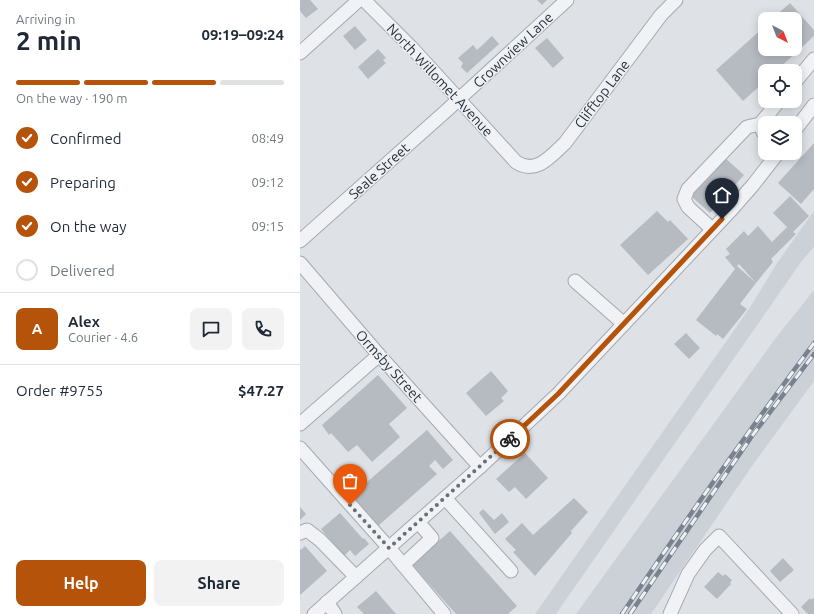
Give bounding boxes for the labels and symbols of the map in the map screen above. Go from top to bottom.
street label: Crownview Lane [470,9,556,91]
north arrow [758,12,802,56]
street label: North Willomet Avenue [384,20,496,140]
street label: Clifftop Lane [571,57,633,131]
street label: Seale Street [345,139,413,202]
pin [705,178,739,219]
street label: Ormsby Street [352,327,426,406]
courier [490,419,530,459]
pin [333,464,367,505]

